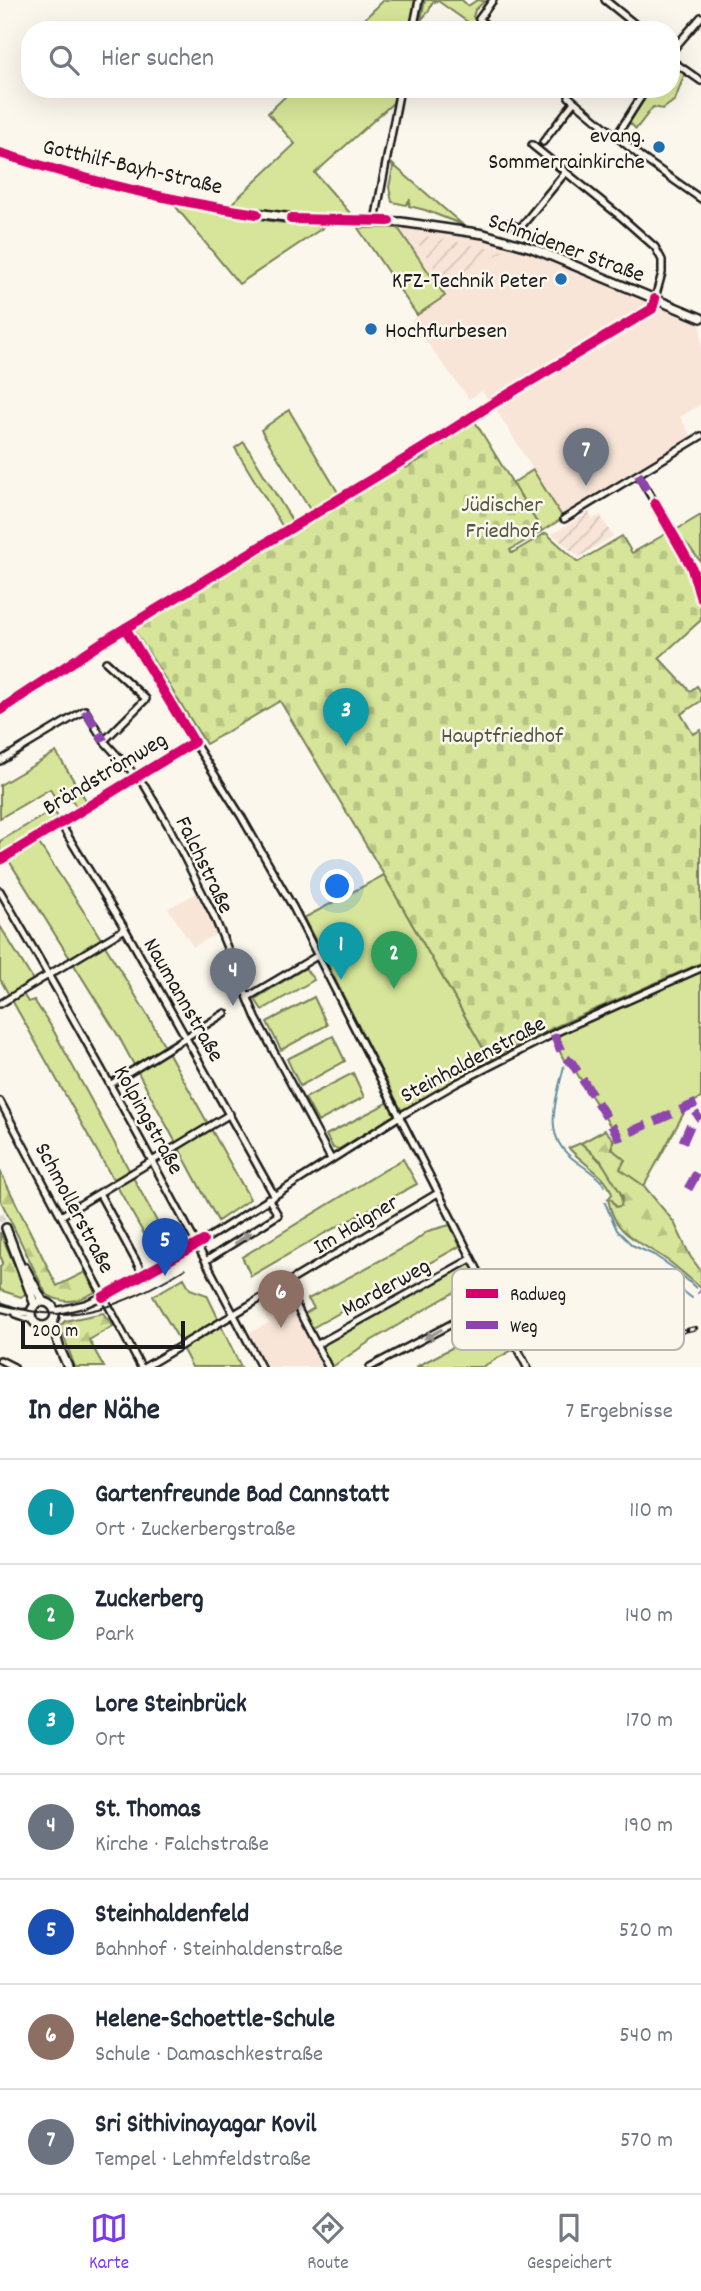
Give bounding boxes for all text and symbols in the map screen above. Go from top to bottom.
search box [21,21,680,98]
icon: search [45,41,83,79]
text: Hier suchen [101,41,214,78]
place label: evang. Sommerrainkirche [488,121,645,180]
street label: Gotthilf-Bayh-Straße [39,132,225,205]
marker: evang. Sommerrainkirche [651,139,667,155]
street label: Schmidener Straße [483,206,649,293]
place label: KFZ-Technik Peter [392,266,547,299]
marker: KFZ-Technik Peter [553,271,569,287]
place label: Hochflurbesen [385,316,507,349]
marker: Hochflurbesen [363,321,379,337]
pin: 7 [563,428,609,486]
park label: Jüdischer Friedhof [461,490,543,549]
pin: 3 [323,688,369,746]
park label: Hauptfriedhof [441,721,564,754]
street label: Brändströmweg [37,725,174,825]
street label: Falchstraße [165,811,241,920]
your location [320,869,354,903]
pin: 1 [318,922,364,980]
pin: 2 [371,931,417,989]
street label: Naumannstraße [133,933,231,1069]
pin: 4 [210,948,256,1006]
street label: Steinhaldenstraße [395,1009,552,1113]
street label: Kolpingstraße [103,1060,191,1181]
street label: Schmollerstraße [25,1137,121,1280]
street label: Im Haigner [308,1187,406,1264]
pin: 5 [142,1218,188,1276]
one-way arrow [233,1231,252,1244]
street label: Marderweg [336,1251,437,1327]
legend [452,1269,684,1350]
pin: 6 [258,1270,304,1328]
text: Radweg [510,1283,566,1310]
text: Weg [510,1315,538,1342]
scale bar [21,1318,186,1350]
text: 200 m [32,1319,78,1346]
one-way arrow [423,1328,443,1339]
text: In der Nähe [28,1391,160,1434]
text: 7 Ergebnisse [565,1396,673,1429]
text: Gartenfreunde Bad Cannstatt [95,1477,390,1514]
text: 1 [48,1495,54,1528]
text: 110 m [629,1495,673,1528]
text: Ort · Zuckerbergstraße [95,1514,296,1547]
text: Zuckerberg [95,1582,204,1619]
text: 2 [46,1600,56,1633]
text: 140 m [625,1600,673,1633]
text: Park [95,1619,134,1652]
text: Lore Steinbrück [95,1687,247,1724]
text: 3 [46,1705,56,1738]
text: 170 m [626,1705,673,1738]
text: Ort [95,1724,125,1757]
text: St. Thomas [95,1792,201,1829]
text: 4 [46,1810,56,1843]
text: 190 m [624,1810,673,1843]
text: Kirche · Falchstraße [95,1829,269,1862]
text: Steinhaldenfeld [95,1897,249,1934]
text: 5 [46,1915,56,1948]
text: 520 m [619,1915,673,1948]
text: Bahnhof · Steinhaldenstraße [95,1934,343,1967]
text: Helene-Schoettle-Schule [95,2002,335,2039]
text: 6 [45,2020,57,2053]
text: 540 m [619,2020,673,2053]
text: Schule · Damaschkestraße [95,2039,323,2072]
text: Sri Sithivinayagar Kovil [95,2107,316,2144]
text: 7 [47,2125,55,2158]
text: 570 m [620,2125,673,2158]
text: Tempel · Lehmfeldstraße [95,2144,311,2177]
tab: Karte [89,2209,129,2278]
tab: Route [307,2209,349,2278]
tab: Gespeichert [527,2209,612,2278]

